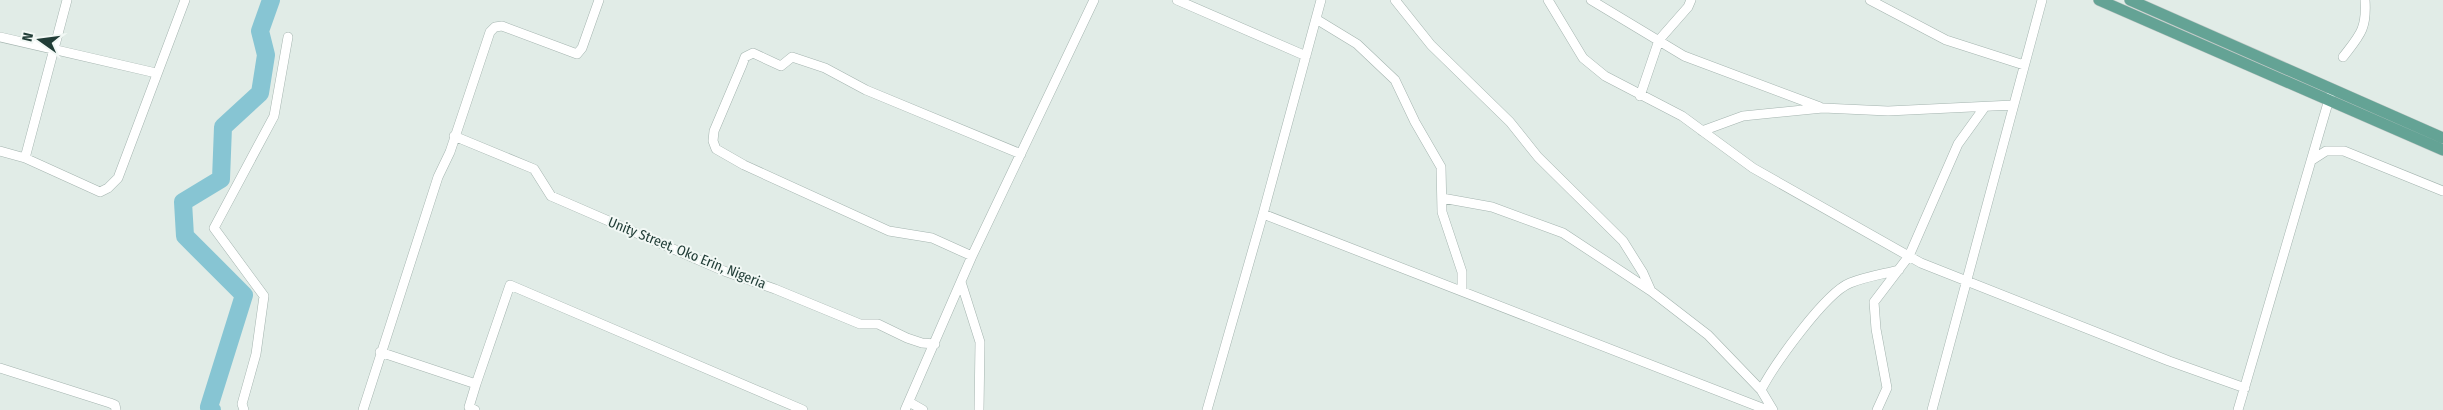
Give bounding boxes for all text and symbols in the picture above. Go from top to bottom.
north arrow [15,15,65,65]
text: N [19,31,37,43]
street label: Unity Street, Oko Erin, Nigeria [606,214,769,293]

